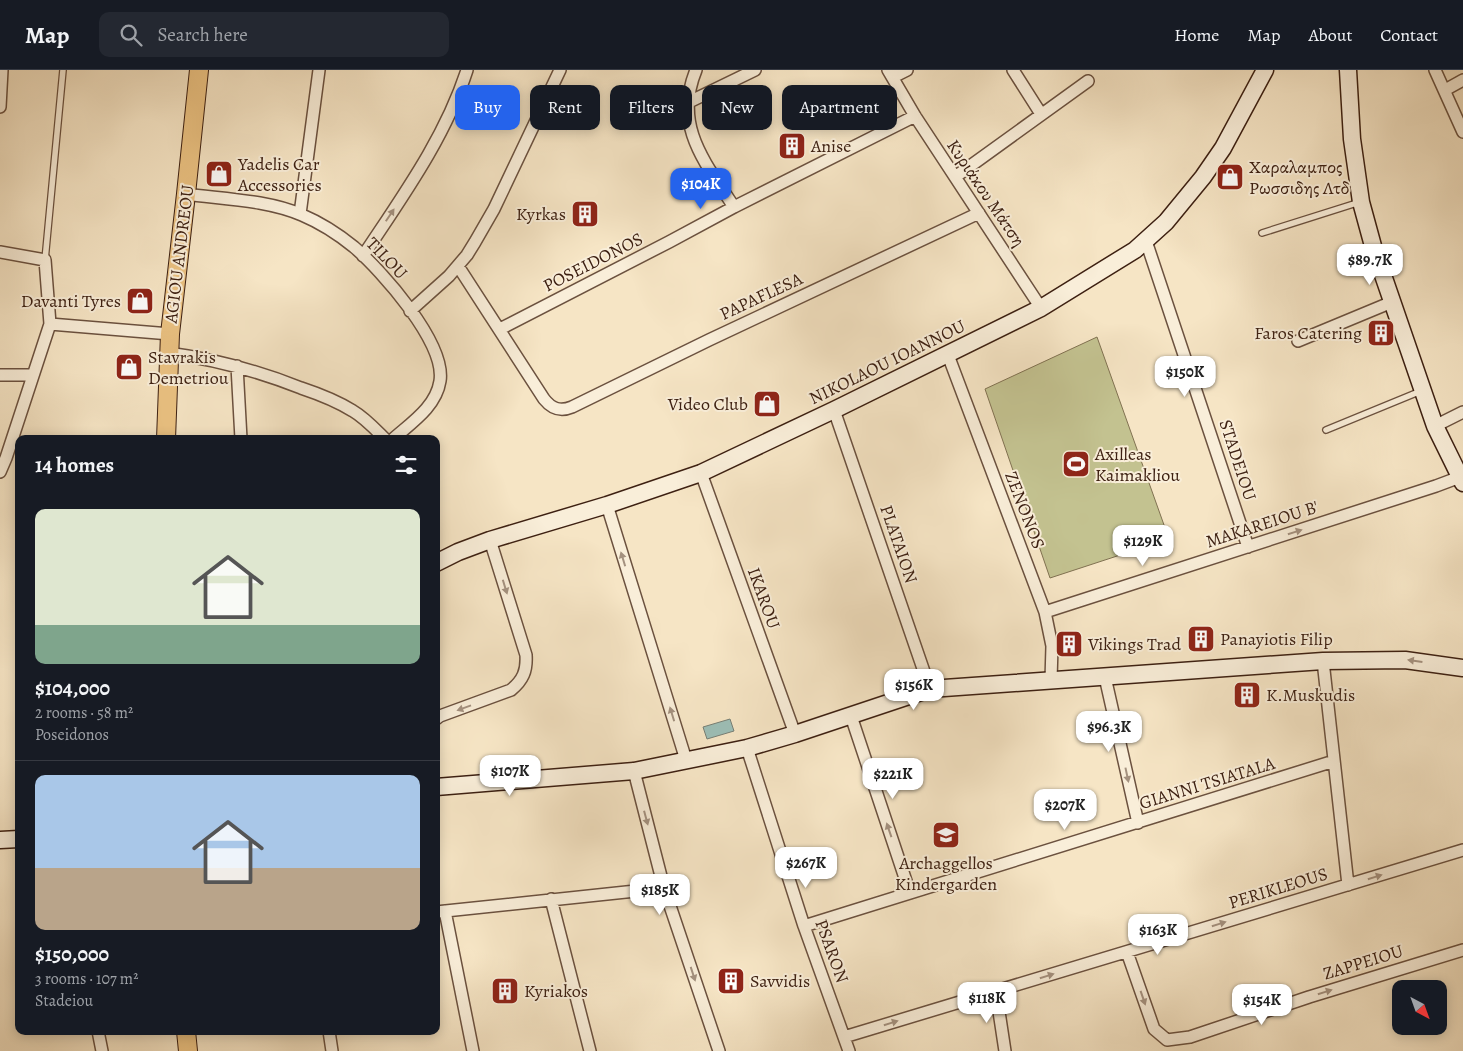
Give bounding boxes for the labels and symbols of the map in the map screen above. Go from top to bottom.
building icon: Anise [777,131,807,161]
place label: Anise [810,134,851,158]
street label: Κυριάκου Μάτση [941,135,1031,251]
place label: Yadelis Car Accessories [237,152,322,197]
place label: Χαραλαμπος Ρωσσιδης Λτδ [1249,155,1350,200]
shop icon: Yadelis Car Accessories [204,159,234,189]
shop icon: Χαραλαμπος Ρωσσιδης Λτδ [1215,162,1245,192]
pin: $104K [666,168,736,210]
street label: AGIOU ANDREOU [158,183,199,326]
building icon: Kyrkas [570,199,600,229]
place label: Kyrkas [516,202,566,226]
one-way arrow [385,209,395,222]
street label: POSEIDONOS [539,227,647,297]
street label: TILOU [361,232,413,284]
pin: $89.7K [1329,244,1411,286]
street label: PAPAFLESA [716,266,807,326]
shop icon: Davanti Tyres [125,286,155,316]
place label: Davanti Tyres [21,289,121,313]
street label: NIKOLAOU IOANNOU [805,314,969,410]
building icon: Faros Catering [1366,318,1396,348]
place label: Faros Catering [1254,321,1362,345]
place label: Stavrakis Demetriou [148,345,229,390]
shop icon: Stavrakis Demetriou [114,352,144,382]
pin: $150K [1150,356,1220,398]
shop icon: Video Club [752,389,782,419]
place label: Video Club [667,392,748,416]
street label: STADEIOU [1214,416,1262,504]
place label: Axilleas Kaimakliou [1094,442,1180,487]
sports icon: Axilleas Kaimakliou [1061,449,1091,479]
street label: ZENONOS [999,468,1051,552]
street label: MAKAREIOU B' [1203,495,1321,553]
street label: PLATAION [874,502,924,586]
pin: $129K [1108,524,1178,567]
one-way arrow [1287,528,1302,536]
one-way arrow [619,551,627,566]
street label: IKAROU [742,564,786,632]
one-way arrow [501,579,509,594]
building icon: Panayiotis Filip [1186,624,1216,654]
place label: Panayiotis Filip [1220,627,1333,651]
building icon: Vikings Trad [1054,629,1084,659]
place label: Vikings Trad [1087,632,1181,656]
one-way arrow [1406,657,1422,665]
pin: $156K [879,668,949,711]
building icon: K.Muskudis [1232,680,1262,710]
place label: K.Muskudis [1266,683,1355,707]
one-way arrow [456,705,471,712]
one-way arrow [667,706,675,721]
pin: $96.3K [1068,710,1150,753]
street label: GIANNI TSIATALA [1136,751,1278,815]
pin: $107K [475,754,545,797]
pin: $221K [858,758,928,800]
one-way arrow [1124,768,1132,784]
pin: $207K [1030,788,1100,831]
one-way arrow [642,811,650,826]
school or university icon: Archaggellos Kindergarden [931,820,961,850]
one-way arrow [885,822,893,837]
pin: $267K [771,846,841,889]
place label: Archaggellos Kindergarden [895,851,997,896]
street label: PERIKLEOUS [1225,862,1331,914]
one-way arrow [1367,873,1382,881]
pin: $185K [625,874,695,916]
pin: $163K [1123,914,1193,956]
street label: PSARON [809,916,855,986]
one-way arrow [1212,920,1227,928]
street label: ZAPPEIOU [1320,938,1406,986]
building icon: Savvidis [716,966,746,996]
one-way arrow [689,967,697,982]
place label: Savvidis [750,969,810,993]
one-way arrow [1039,972,1054,980]
building icon: Kyriakos [490,976,520,1006]
place label: Kyriakos [524,979,588,1003]
north arrow [1392,980,1448,1035]
pin: $118K [952,982,1022,1024]
pin: $154K [1227,984,1297,1026]
one-way arrow [1317,988,1332,996]
one-way arrow [1140,991,1148,1006]
one-way arrow [884,1019,899,1027]

